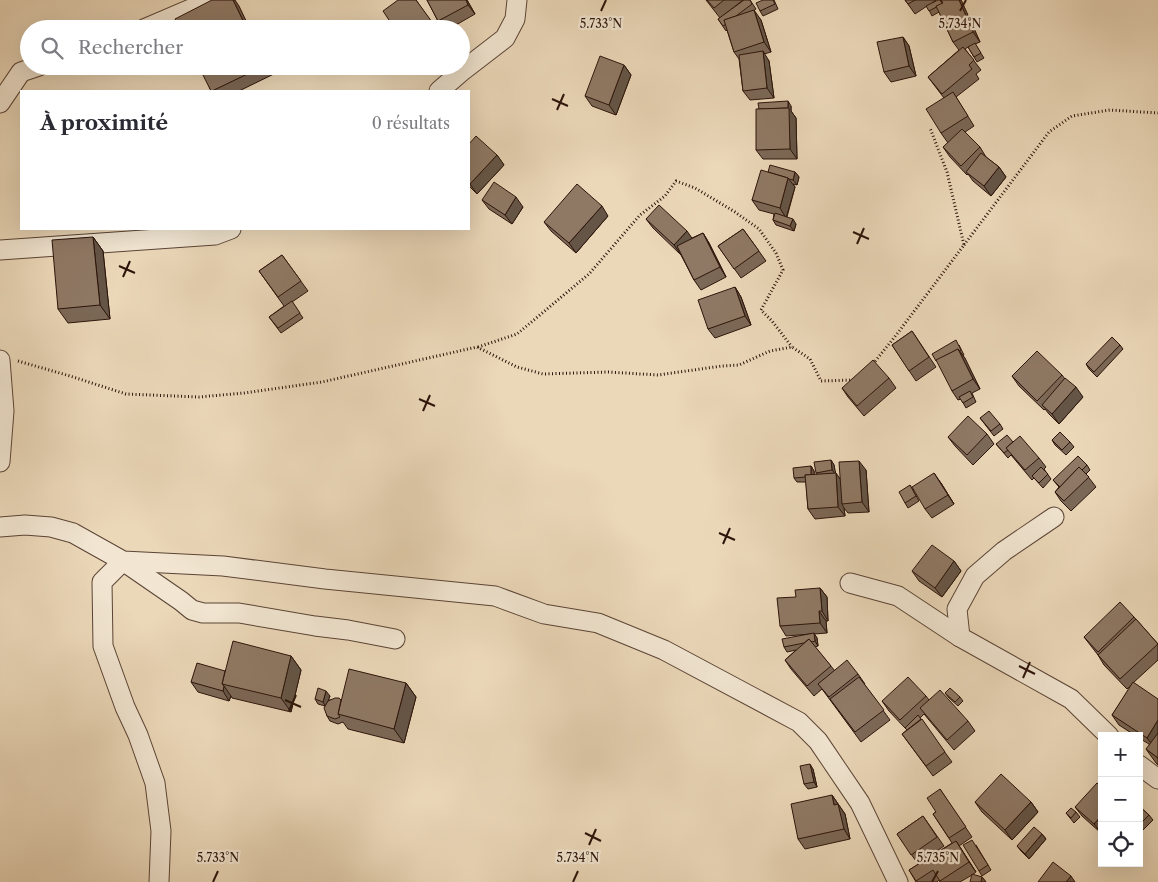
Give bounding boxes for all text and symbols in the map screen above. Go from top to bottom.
text: 5.733°N [580,16,622,31]
text: 5.734°N [939,16,981,31]
search box [20,20,470,75]
icon: search [38,34,66,62]
text: Rechercher [78,36,183,59]
text: À proximité [40,110,168,135]
text: 0 résultats [372,113,450,133]
map controls [1098,732,1143,867]
button: + [1098,732,1143,777]
button: − [1098,777,1143,822]
button: locate [1098,822,1143,867]
text: 5.733°N [197,850,239,865]
text: 5.734°N [557,850,599,865]
text: 5.735°N [917,850,959,865]

